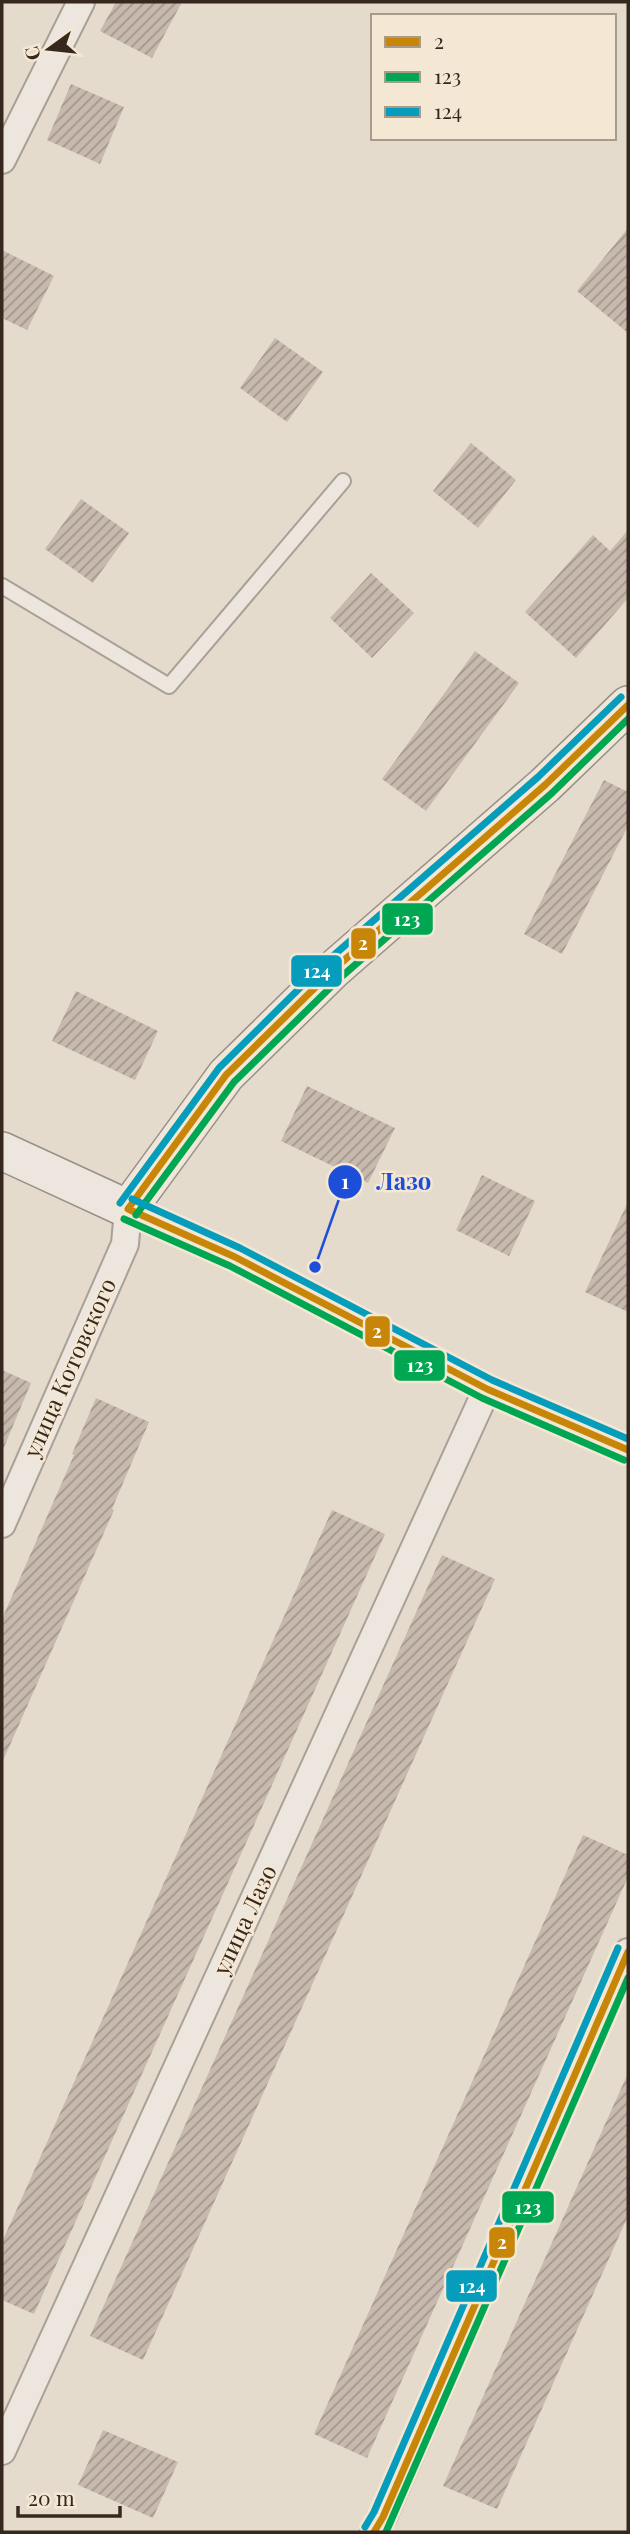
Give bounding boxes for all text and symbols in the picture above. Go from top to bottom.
north arrow [14,14,84,84]
legend [371,14,616,140]
text: 2 [434,26,444,54]
text: С [17,44,46,63]
text: 123 [434,61,461,89]
text: 124 [434,96,462,124]
line badge: 123 [381,902,434,936]
text: 123 [394,905,420,931]
line badge: 2 [350,927,377,960]
text: 2 [358,929,368,955]
line badge: 124 [290,954,343,988]
text: 124 [303,957,331,983]
callout: Лазо [328,1160,446,1205]
text: Лазо [376,1164,431,1196]
text: 1 [341,1166,349,1194]
street label: улица Котовского [15,1273,122,1463]
line badge: 2 [364,1315,391,1348]
text: 2 [372,1317,382,1343]
line badge: 123 [393,1349,446,1382]
text: 123 [407,1351,433,1377]
street label: улица Лазо [204,1859,283,1980]
line badge: 123 [501,2190,555,2224]
text: 123 [515,2193,541,2219]
line badge: 2 [488,2226,516,2259]
text: 2 [497,2228,507,2254]
line badge: 124 [445,2269,498,2303]
text: 124 [458,2272,486,2298]
scale bar [18,2474,119,2518]
text: 20 m [28,2483,75,2511]

